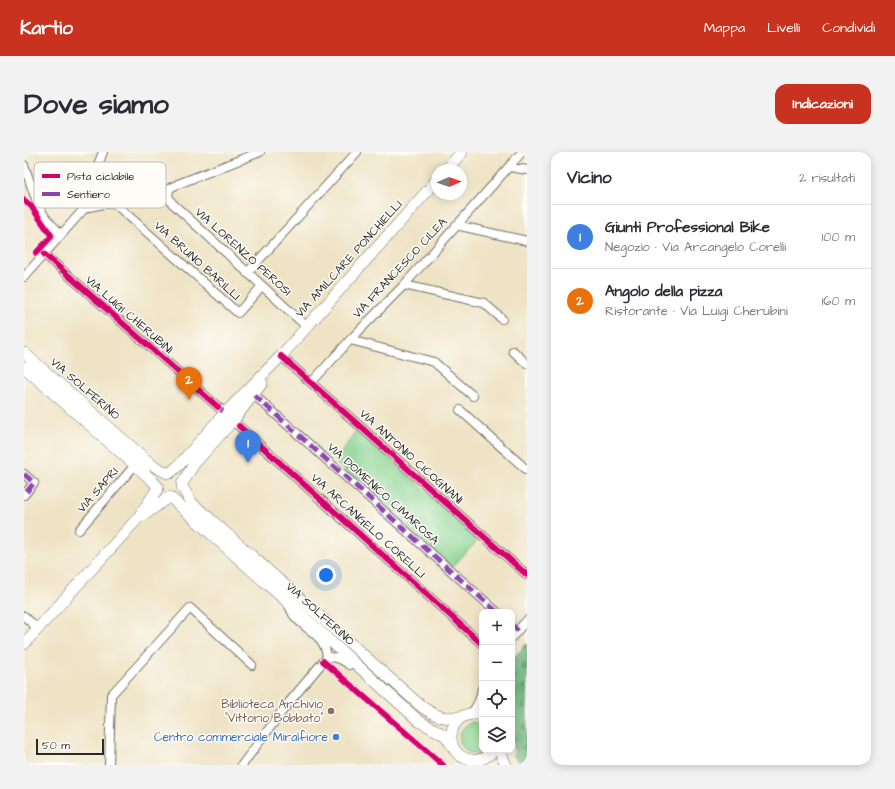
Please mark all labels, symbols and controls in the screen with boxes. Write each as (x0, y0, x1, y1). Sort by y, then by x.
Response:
text: Kartio (20, 15, 73, 42)
text: Mappa (704, 18, 745, 38)
text: Livelli (767, 18, 800, 38)
text: Condividi (822, 18, 875, 38)
button: Indicazioni (775, 84, 871, 124)
text: Dove siamo (24, 85, 169, 124)
legend (34, 162, 166, 208)
north arrow (431, 164, 467, 200)
text: Vicino (567, 166, 612, 190)
text: Pista ciclabile (67, 169, 134, 184)
text: 2 risultati (799, 169, 855, 187)
text: Sentiero (67, 187, 111, 202)
street label: VIA AMILCARE PONCHIELLI (292, 196, 406, 321)
street label: VIA LORENZO PEROSI (191, 204, 295, 300)
street label: VIA FRANCESCO CILEA (349, 214, 451, 322)
text: Giunti Professional Bike (605, 217, 770, 238)
street label: VIA BRUNO BARILLI (150, 218, 244, 305)
text: 1 (579, 228, 581, 246)
text: 100 m (822, 228, 855, 246)
text: Negozio · Via Arcangelo Corelli (605, 238, 786, 256)
street label: VIA LUIGI CHERUBINI (81, 272, 177, 358)
text: Angolo della pizza (605, 281, 722, 302)
text: 2 (576, 292, 584, 310)
text: 160 m (822, 292, 855, 310)
text: Ristorante · Via Luigi Cherubini (605, 302, 788, 320)
street label: VIA SOLFERINO (47, 354, 123, 424)
pin: 2 (176, 367, 202, 400)
street label: VIA ANTONIO CICOGNANI (355, 406, 467, 508)
pin: 1 (235, 430, 261, 463)
street label: VIA DOMENICO CIMAROSA (323, 439, 443, 549)
street label: VIA SAPRI (73, 463, 123, 516)
street label: VIA ARCANGELO CORELLI (307, 470, 429, 582)
your location (316, 565, 336, 585)
street label: VIA SOLFERINO (282, 578, 358, 650)
map controls (479, 609, 515, 753)
button: + (479, 609, 515, 645)
button: − (479, 645, 515, 681)
button: locate (479, 681, 515, 717)
place label: Biblioteca Archivio "Vittorio Bobbato" (221, 696, 323, 727)
marker: Biblioteca Archivio "Vittorio Bobbato" (326, 706, 336, 716)
button: layers (479, 717, 515, 753)
place label: Centro commerciale Miralfiore (154, 729, 329, 746)
marker: Centro commerciale Miralfiore (331, 732, 341, 742)
scale bar (36, 737, 104, 756)
text: 50 m (42, 738, 70, 753)

